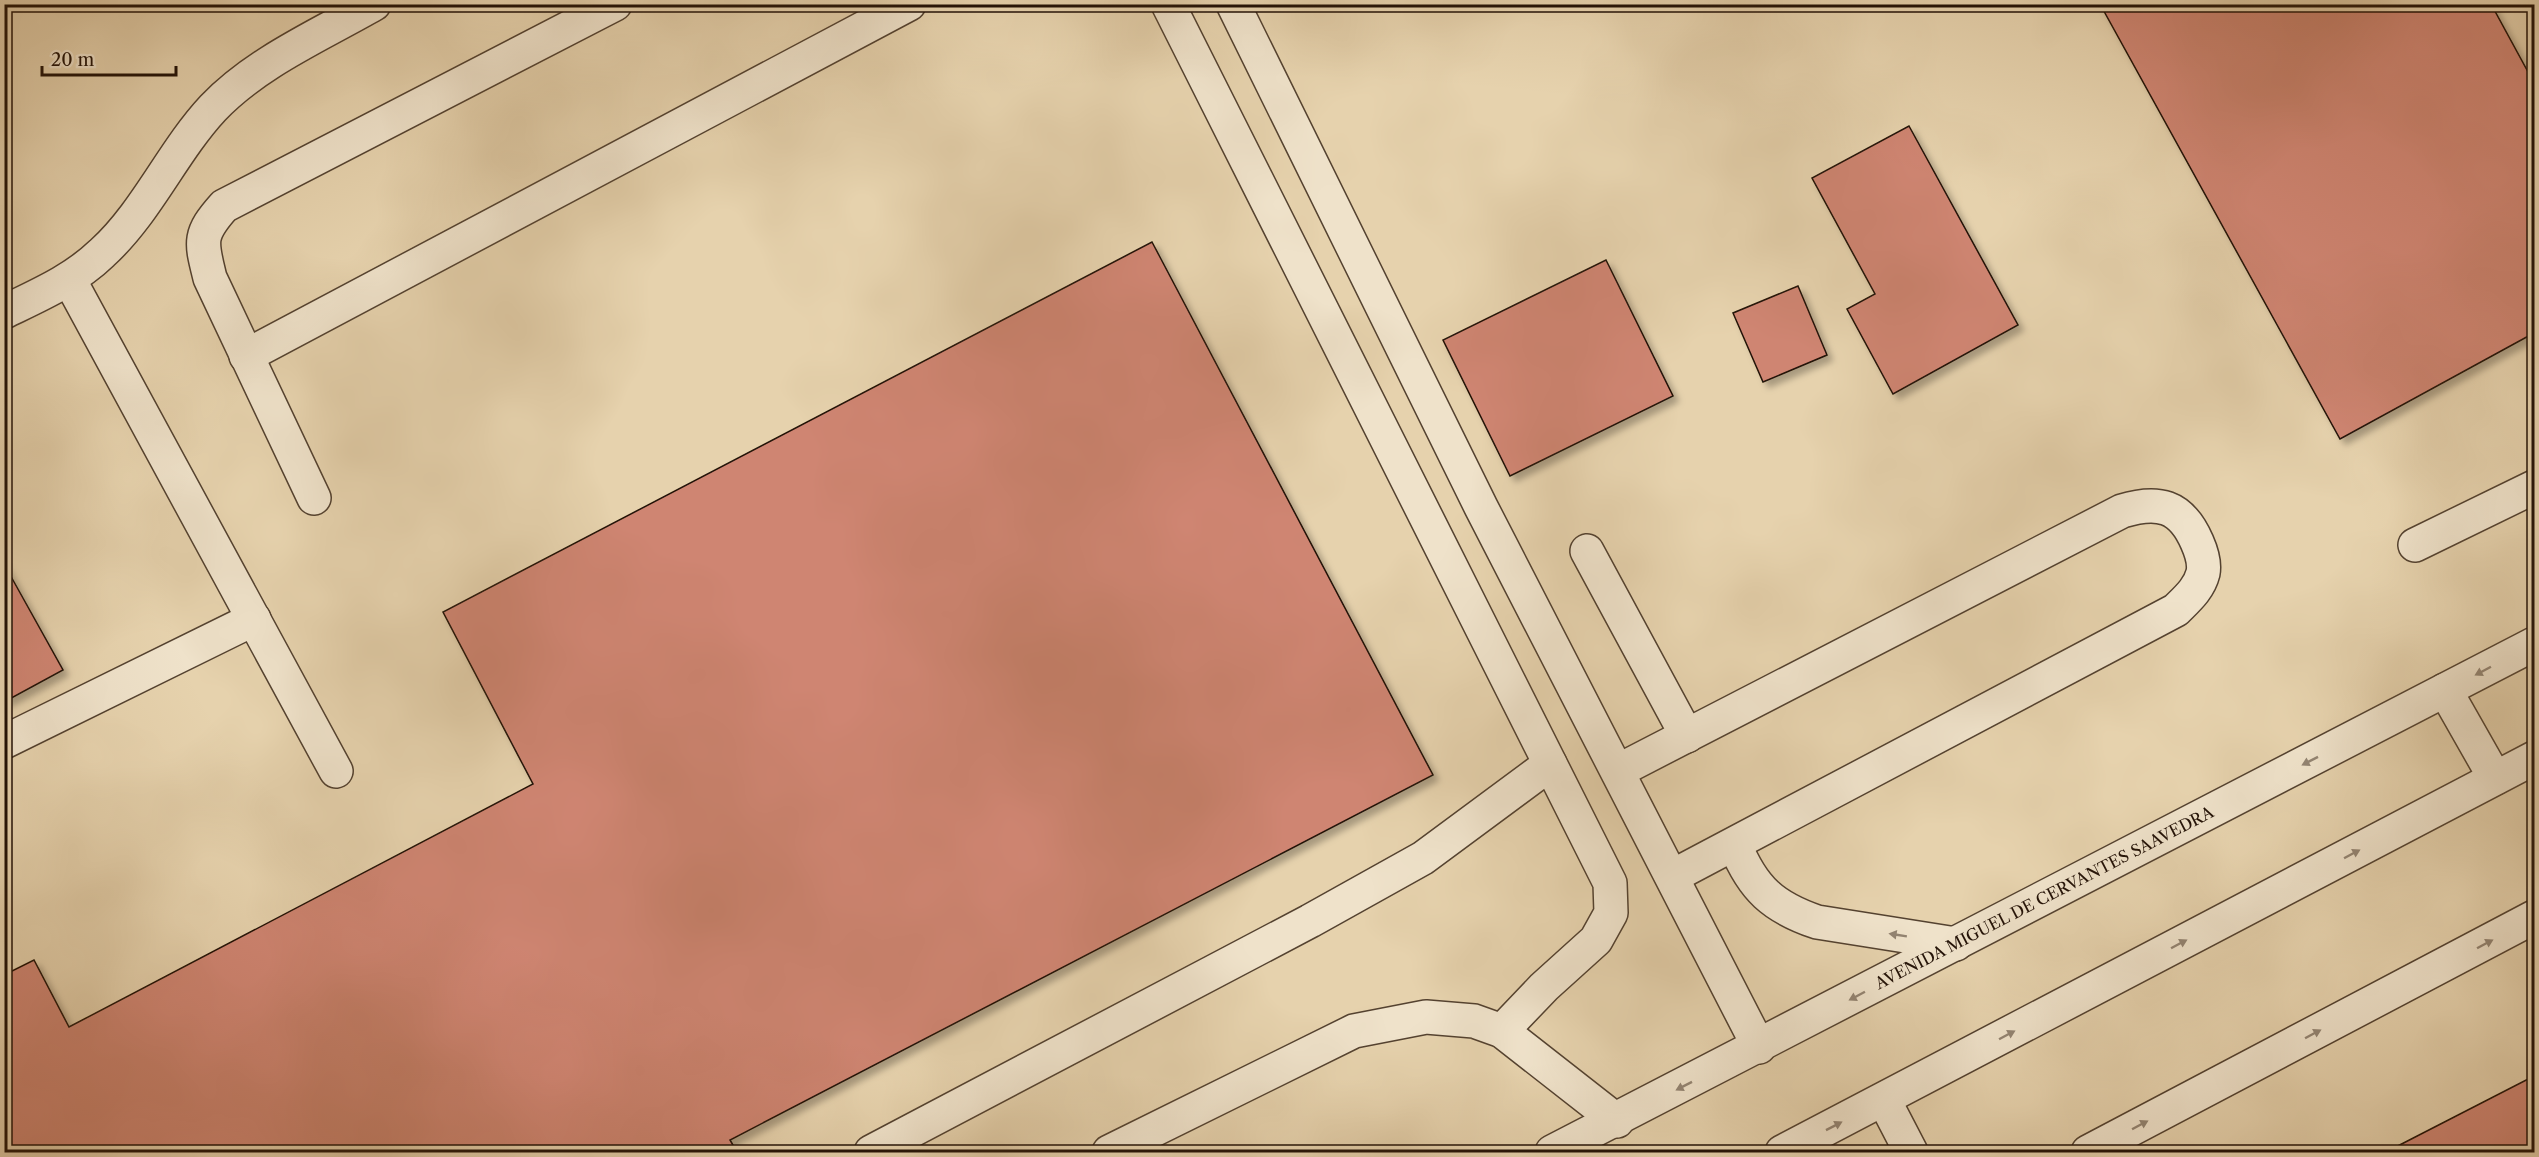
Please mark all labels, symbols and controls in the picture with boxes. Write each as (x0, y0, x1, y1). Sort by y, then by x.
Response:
scale bar (42, 39, 176, 77)
text: 20 m (51, 49, 95, 71)
one-way arrow (2474, 666, 2491, 676)
one-way arrow (2301, 756, 2318, 766)
street label: AVENIDA MIGUEL DE CERVANTES SAAVEDRA (1870, 801, 2218, 994)
one-way arrow (2343, 849, 2361, 859)
one-way arrow (1889, 931, 1908, 940)
one-way arrow (2171, 939, 2188, 949)
one-way arrow (2477, 939, 2494, 949)
one-way arrow (1848, 991, 1865, 1001)
one-way arrow (1998, 1030, 2015, 1040)
one-way arrow (2304, 1030, 2321, 1039)
one-way arrow (1675, 1081, 1692, 1091)
one-way arrow (2132, 1120, 2149, 1130)
one-way arrow (1825, 1121, 1843, 1131)

